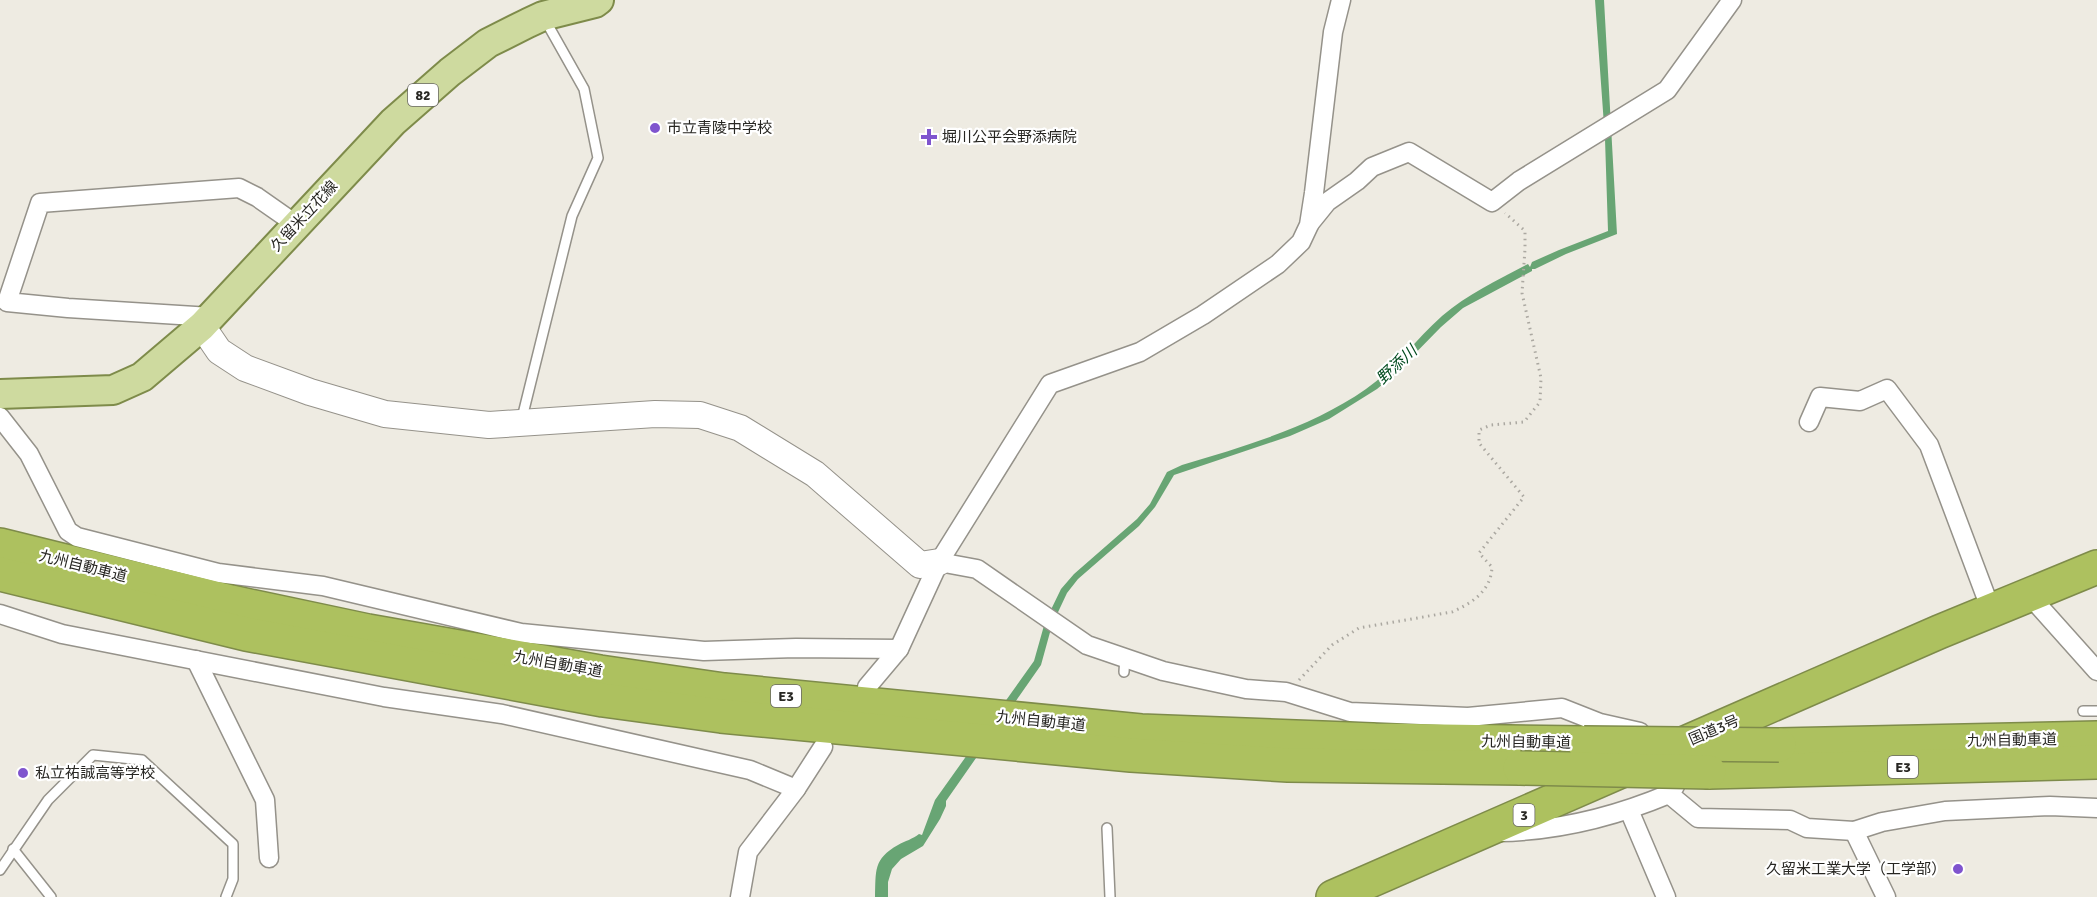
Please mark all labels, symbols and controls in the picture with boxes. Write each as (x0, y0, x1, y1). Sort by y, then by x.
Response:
road number: 82 (408, 84, 438, 106)
place label: 市立青陵中学校 (667, 119, 772, 137)
marker: 市立青陵中学校 (648, 121, 662, 135)
marker: 堀川公平会野添病院 (920, 128, 938, 146)
place label: 堀川公平会野添病院 (942, 128, 1077, 146)
street label: 久留米立花線 (267, 177, 341, 255)
water label: 野添川 (1373, 340, 1423, 389)
street label: 九州自動車道 (37, 546, 129, 586)
street label: 九州自動車道 (512, 647, 604, 681)
road number: E3 (771, 685, 801, 707)
street label: 九州自動車道 (995, 707, 1087, 735)
street label: 国道3号 (1686, 711, 1742, 749)
street label: 九州自動車道 (1967, 730, 2057, 750)
street label: 九州自動車道 (1481, 732, 1571, 752)
road number: E3 (1888, 756, 1918, 778)
place label: 私立祐誠高等学校 (35, 764, 155, 782)
marker: 私立祐誠高等学校 (16, 766, 30, 780)
road number: 3 (1514, 804, 1534, 826)
place label: 久留米工業大学（工学部） (1766, 860, 1946, 878)
marker: 久留米工業大学（工学部） (1951, 862, 1965, 876)

